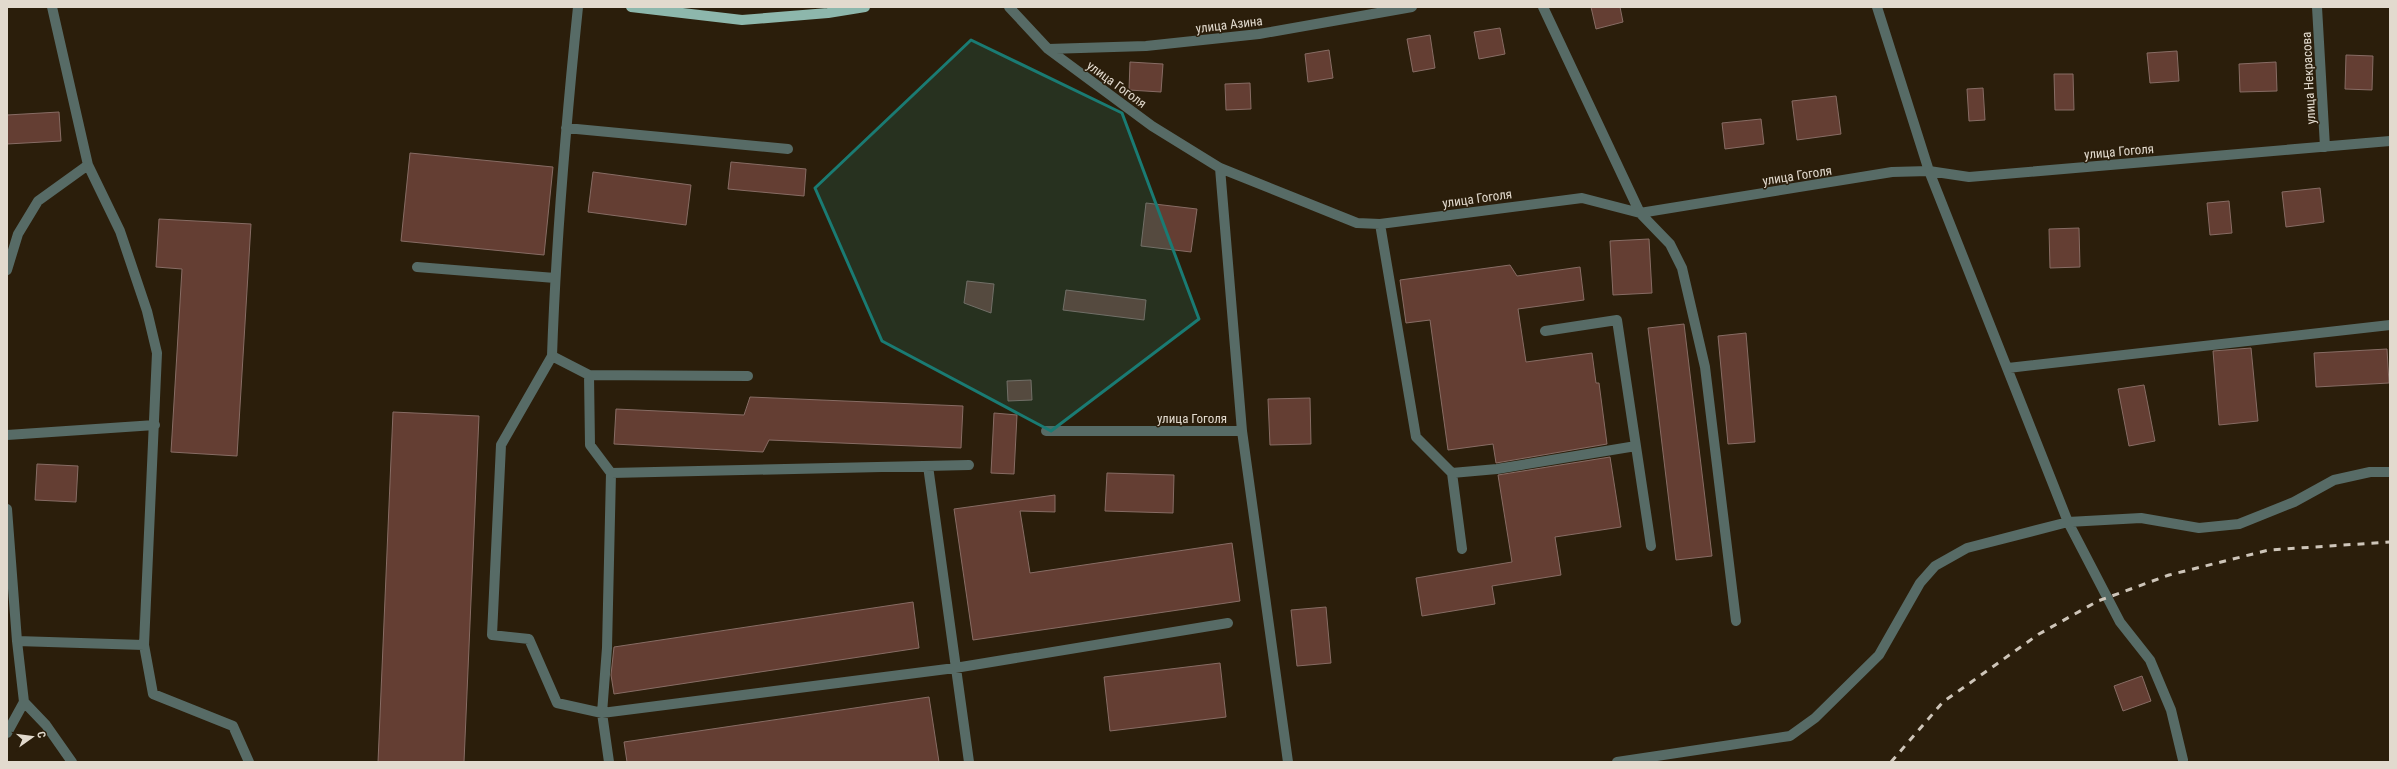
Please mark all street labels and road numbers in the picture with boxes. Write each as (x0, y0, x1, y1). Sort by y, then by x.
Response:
street label: улица Азина (1195, 13, 1263, 36)
street label: улица Некрасова (2299, 31, 2318, 125)
street label: улица Гоголя (1084, 58, 1149, 111)
street label: улица Гоголя (2083, 141, 2155, 162)
street label: улица Гоголя (1761, 163, 1833, 188)
street label: улица Гоголя (1441, 186, 1513, 211)
street label: улица Гоголя (1157, 411, 1227, 426)

